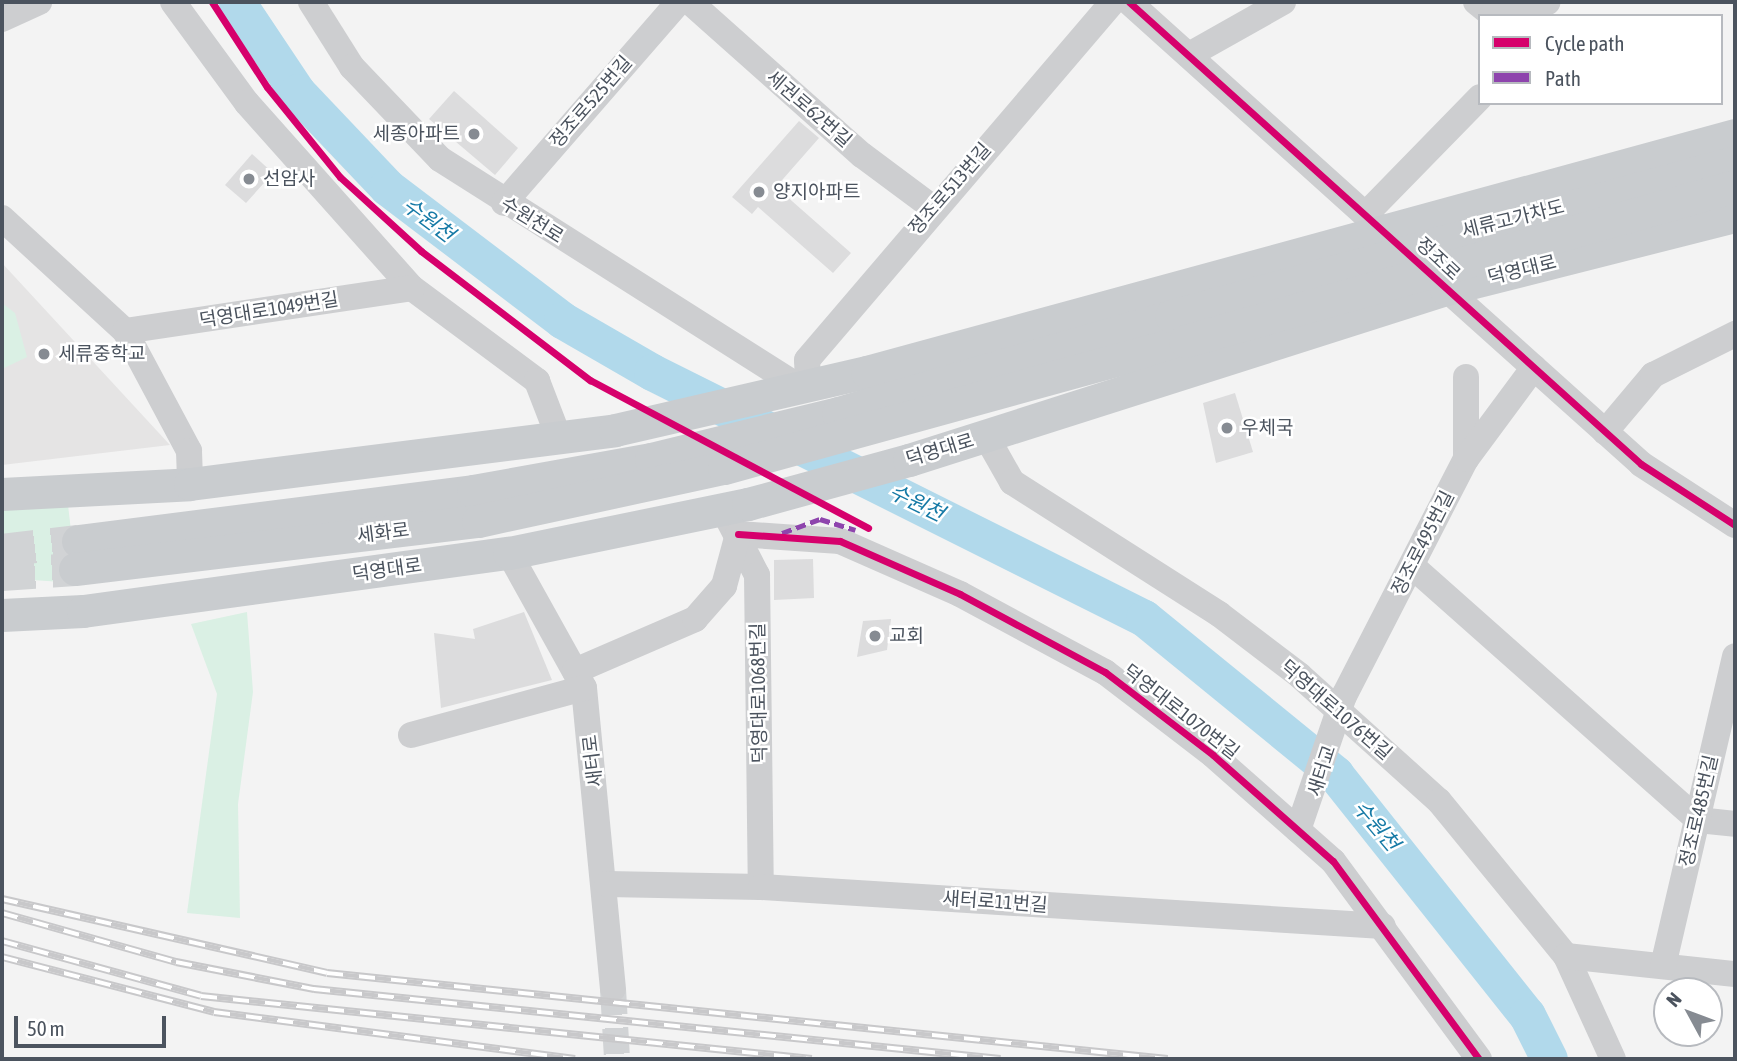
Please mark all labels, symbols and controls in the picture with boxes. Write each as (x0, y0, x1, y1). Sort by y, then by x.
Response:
legend (1478, 14, 1723, 105)
text: Cycle path (1545, 31, 1624, 55)
street label: 정조로525번길 (545, 51, 637, 153)
street label: 세권로62번길 (762, 66, 856, 152)
text: Path (1545, 66, 1581, 90)
place label: 세종아파트 (373, 123, 460, 145)
marker: 세종아파트 (466, 126, 482, 142)
street label: 정조로513번길 (904, 138, 996, 240)
place label: 선암사 (263, 168, 315, 190)
marker: 선암사 (241, 171, 257, 187)
place label: 양지아파트 (773, 181, 860, 203)
marker: 양지아파트 (751, 184, 767, 200)
water label: 수원천 (398, 191, 460, 247)
street label: 수원천로 (496, 192, 568, 248)
street label: 세류고가차도 (1459, 195, 1567, 243)
street label: 정조로 (1411, 233, 1465, 285)
street label: 덕영대로 (1485, 250, 1559, 290)
street label: 덕영대로1049번길 (198, 288, 340, 332)
place label: 세류중학교 (58, 343, 145, 365)
marker: 세류중학교 (36, 346, 52, 362)
place label: 우체국 (1241, 417, 1293, 439)
marker: 우체국 (1219, 420, 1235, 436)
street label: 덕영대로 (903, 429, 977, 471)
water label: 수원천 (885, 478, 949, 526)
street label: 정조로495번길 (1387, 487, 1459, 599)
street label: 세화로 (356, 518, 410, 548)
street label: 덕영대로 (351, 554, 423, 586)
street label: 덕영대로1068번길 (746, 623, 772, 763)
place label: 교회 (889, 625, 924, 647)
marker: 교회 (867, 628, 883, 644)
street label: 덕영대로1076번길 (1275, 655, 1397, 765)
street label: 덕영대로1070번길 (1119, 660, 1243, 764)
street label: 새터로 (578, 734, 608, 788)
street label: 새터교 (1303, 743, 1341, 799)
street label: 정조로485번길 (1675, 753, 1723, 869)
water label: 수원천 (1349, 795, 1405, 855)
street label: 새터로11번길 (942, 887, 1048, 917)
north arrow (1653, 977, 1723, 1047)
text: N (1662, 988, 1686, 1011)
scale bar (18, 1002, 170, 1046)
text: 50 m (27, 1016, 65, 1040)

